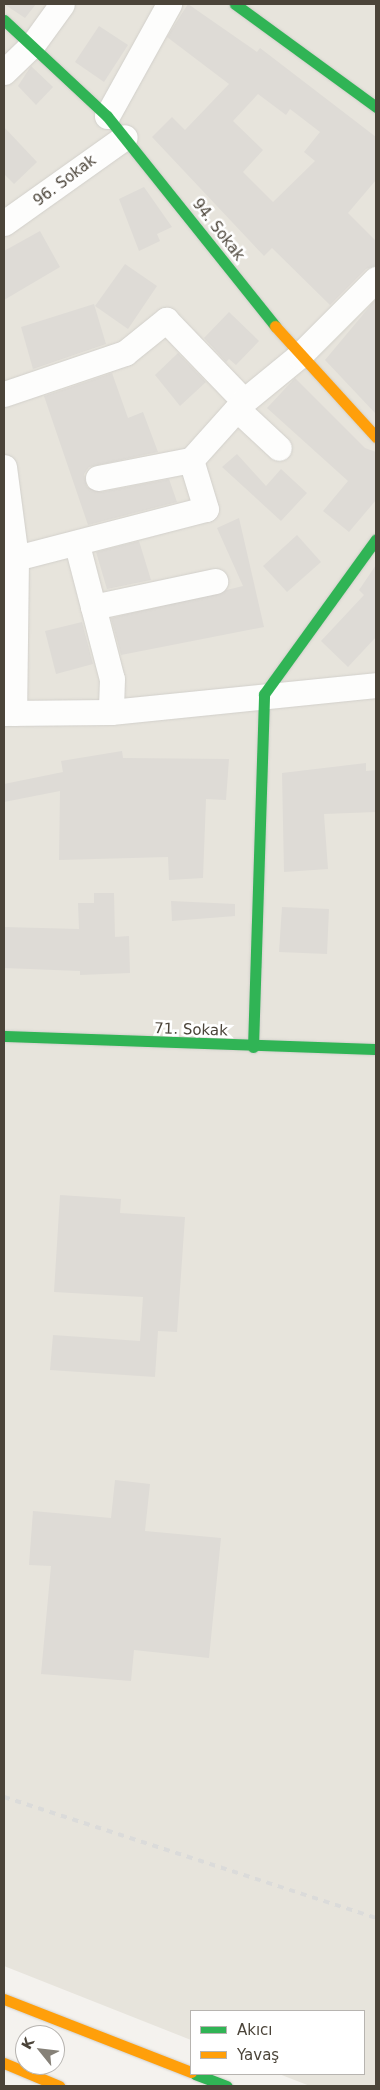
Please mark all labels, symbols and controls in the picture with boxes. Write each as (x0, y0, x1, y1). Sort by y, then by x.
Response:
street label: 96. Sokak (30, 152, 100, 210)
street label: 94. Sokak (188, 195, 248, 265)
street label: 71. Sokak (154, 1020, 228, 1040)
legend (190, 2010, 365, 2075)
text: Akıcı (237, 2021, 273, 2039)
north arrow (15, 2025, 65, 2075)
text: K (18, 2035, 37, 2052)
text: Yavaş (237, 2046, 279, 2064)

